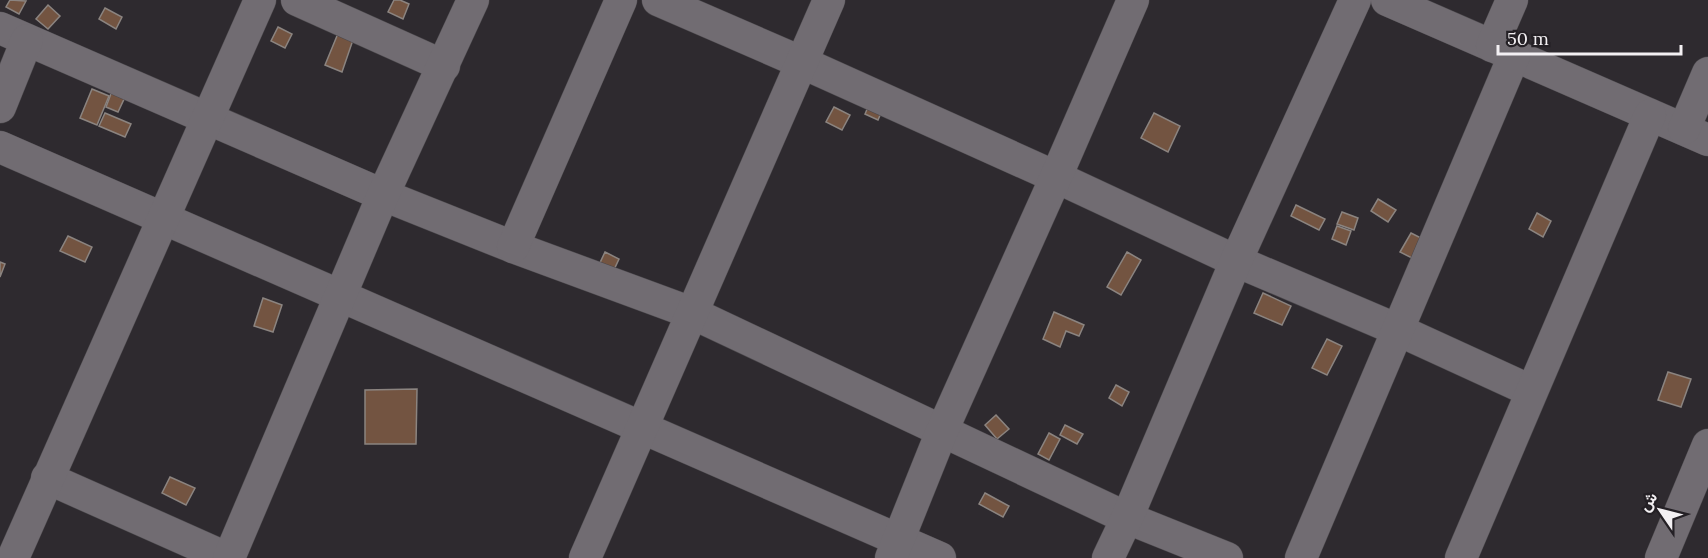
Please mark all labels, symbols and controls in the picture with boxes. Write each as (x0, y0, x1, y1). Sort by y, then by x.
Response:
scale bar (1498, 18, 1681, 56)
text: 50 m (1507, 27, 1549, 50)
north arrow (1630, 480, 1690, 540)
text: ش (1634, 488, 1661, 515)

